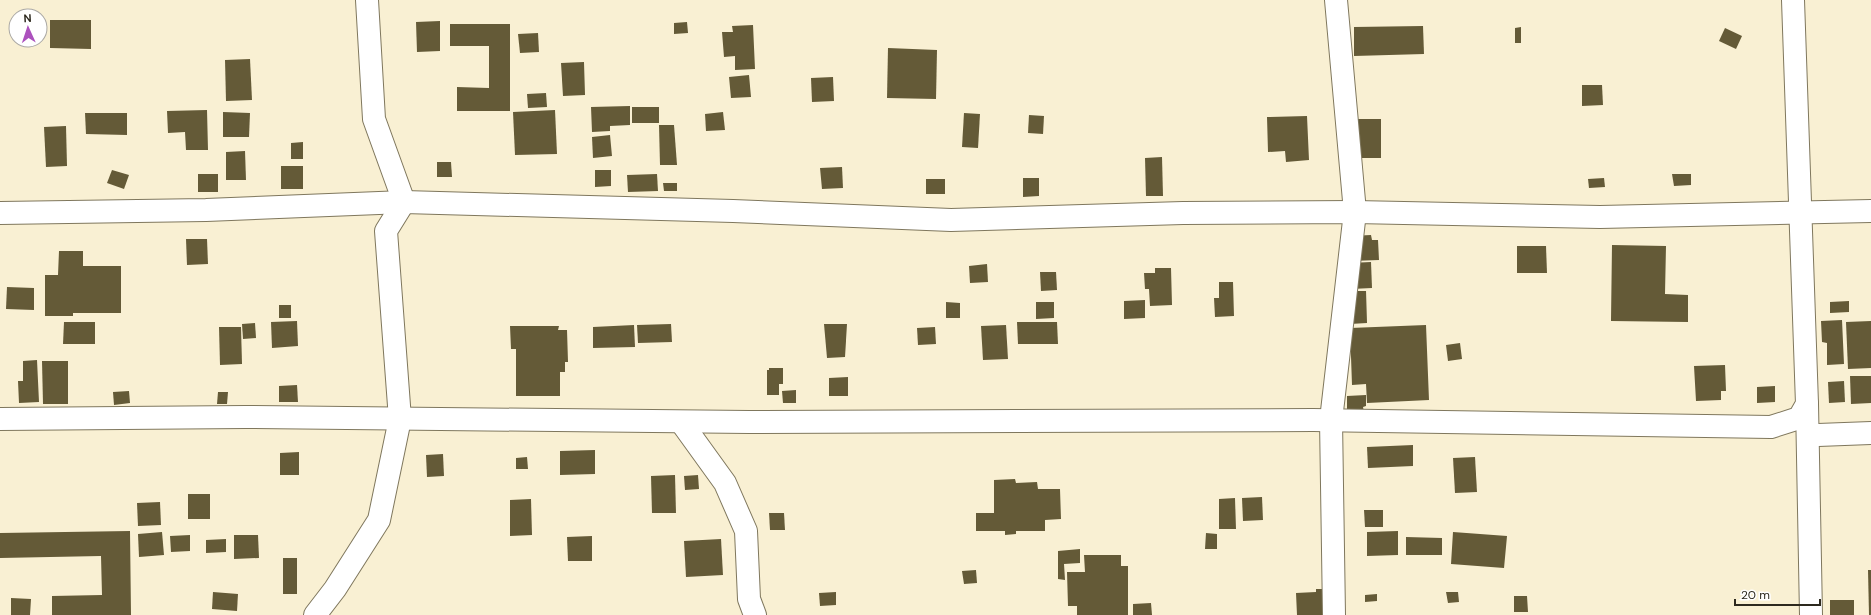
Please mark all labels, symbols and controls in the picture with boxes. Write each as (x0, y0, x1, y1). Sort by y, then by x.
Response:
north arrow (8, 8, 48, 48)
text: N (23, 11, 32, 25)
scale bar (1735, 581, 1820, 607)
text: 20 m (1741, 587, 1770, 603)

